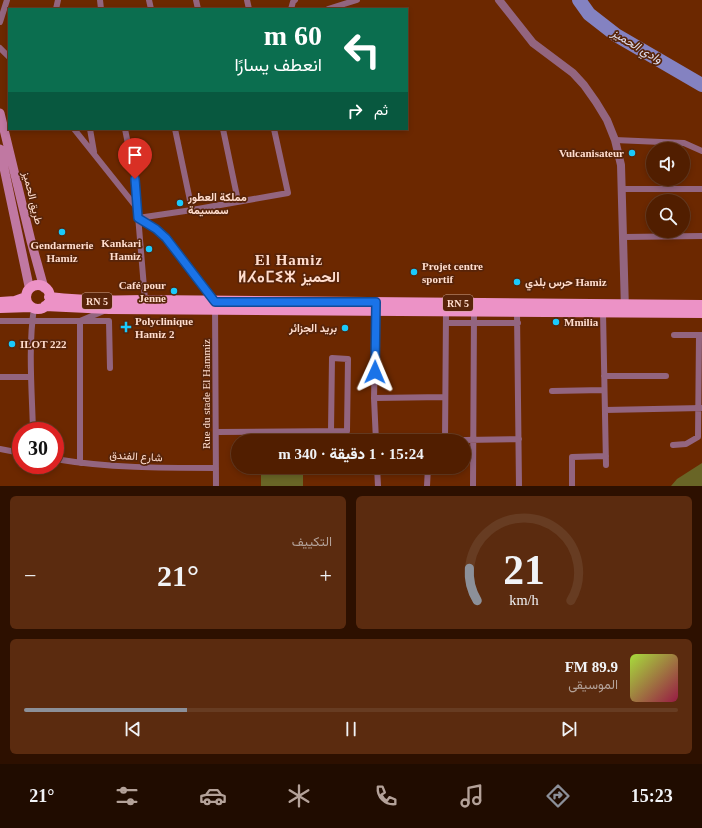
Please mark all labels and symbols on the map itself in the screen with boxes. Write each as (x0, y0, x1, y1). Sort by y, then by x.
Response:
water label: وادي الحميز (607, 25, 665, 69)
pin (118, 138, 152, 179)
place label: Vulcanisateur (559, 147, 624, 159)
marker: Vulcanisateur (627, 148, 637, 158)
street label: طريق الحميز (19, 169, 45, 226)
place label: مملكة العطور سمسيمة (187, 191, 247, 217)
marker: مملكة العطور سمسيمة (175, 198, 185, 208)
marker: Gendarmerie Hamiz (57, 227, 67, 237)
place label: Kankari Hamiz (101, 237, 141, 262)
place label: Gendarmerie Hamiz (31, 239, 94, 264)
marker: Kankari Hamiz (144, 244, 154, 254)
district label: El Hamiz ⵍⵃⴰⵎⵉⵣ الحميز (238, 252, 340, 286)
place label: Projet centre sportif (422, 260, 483, 285)
marker: Projet centre sportif (409, 267, 419, 277)
place label: حرس بلدي Hamiz (525, 276, 607, 291)
marker: حرس بلدي Hamiz (512, 277, 522, 287)
place label: Café pour Jenne (119, 279, 166, 304)
marker: Café pour Jenne (169, 286, 179, 296)
road number: RN 5 (82, 293, 112, 309)
road number: RN 5 (443, 295, 473, 311)
place label: Polyclinique Hamiz 2 (135, 315, 193, 340)
place label: Mmilia (564, 316, 599, 328)
marker: Mmilia (551, 317, 561, 327)
marker: Polyclinique Hamiz 2 (120, 321, 132, 333)
place label: بريد الجزائر (288, 322, 337, 335)
marker: بريد الجزائر (340, 323, 350, 333)
place label: ILOT 222 (20, 338, 67, 350)
marker: ILOT 222 (7, 339, 17, 349)
street label: Rue du stade El Hammiz (200, 339, 212, 449)
position arrow (354, 351, 396, 393)
speed limit sign: 30 (12, 422, 64, 474)
street label: شارع الفندق (109, 449, 163, 465)

